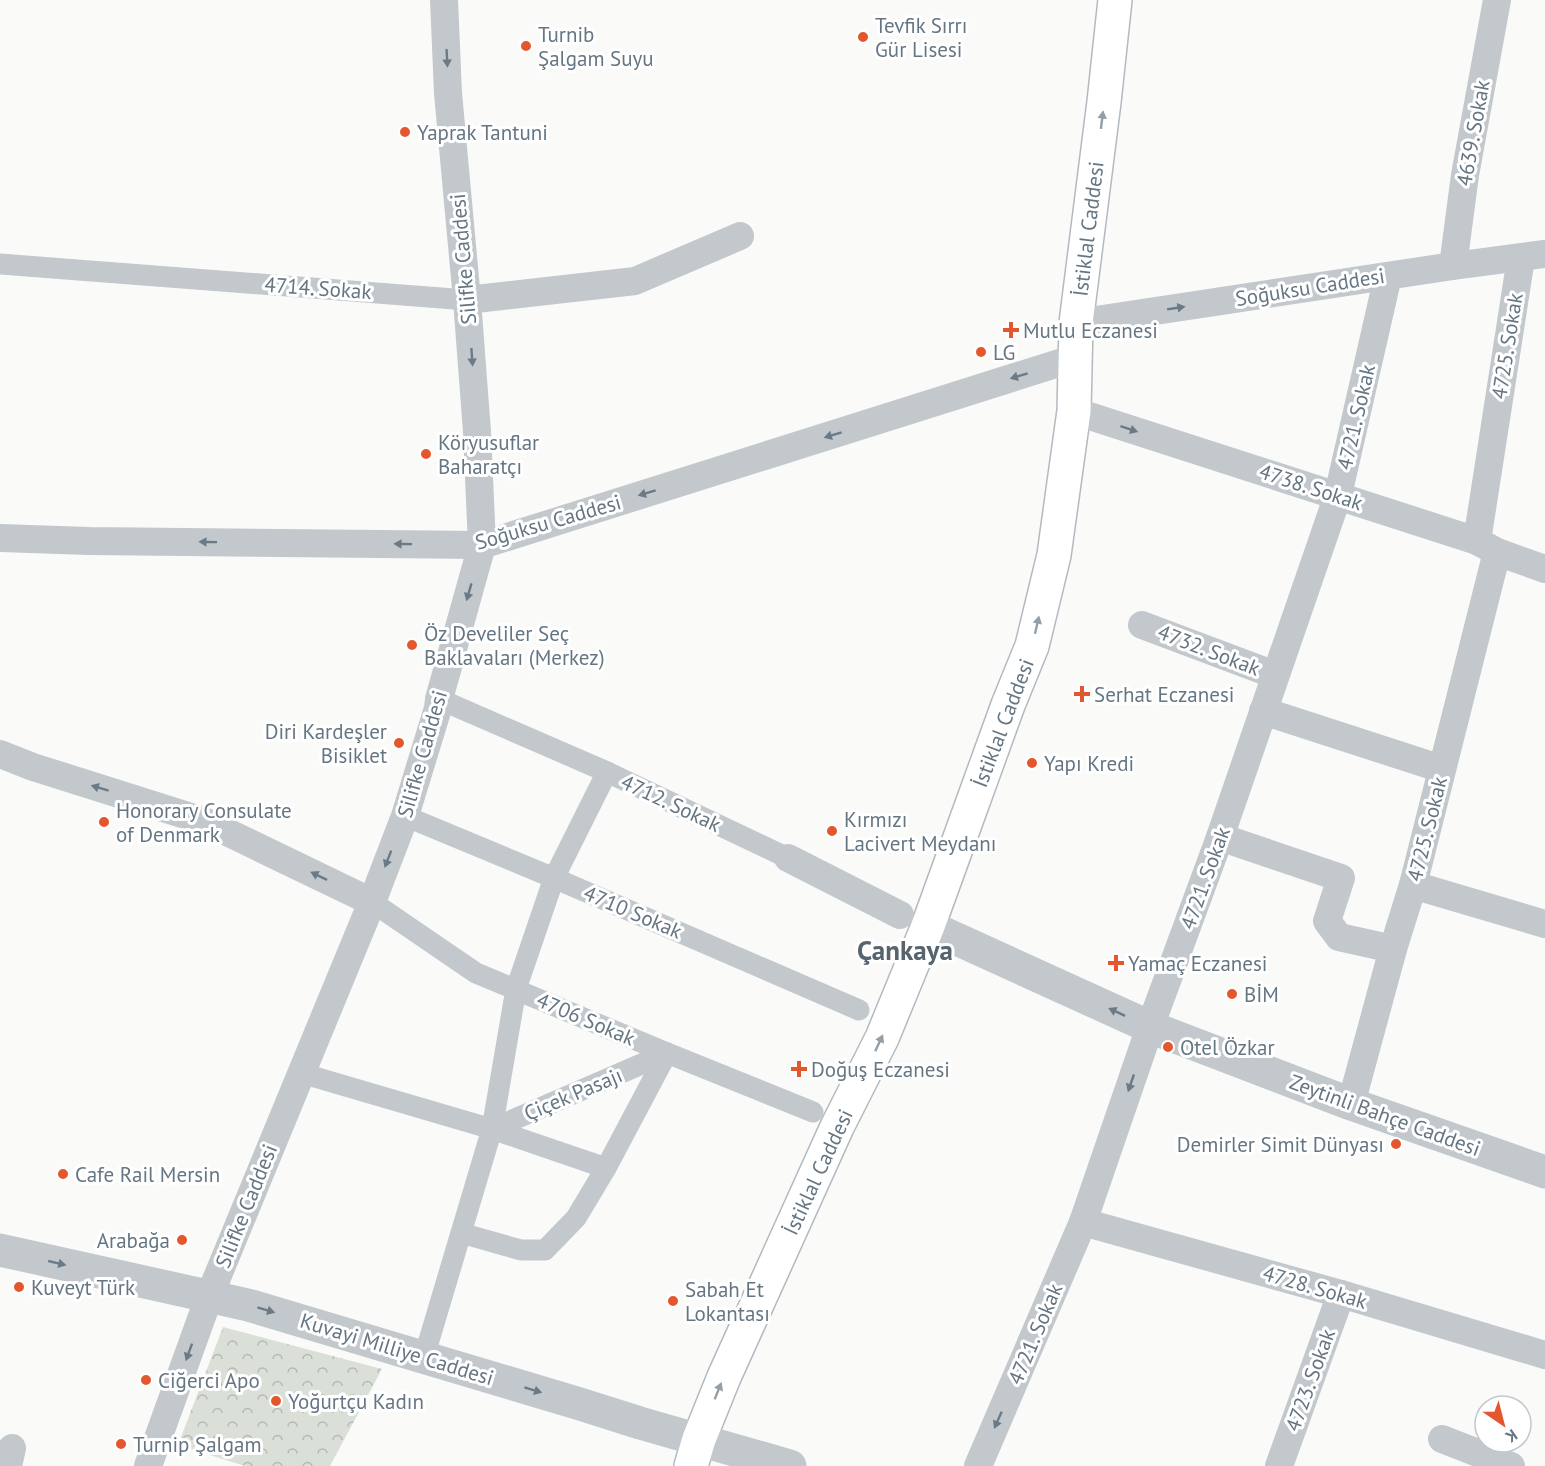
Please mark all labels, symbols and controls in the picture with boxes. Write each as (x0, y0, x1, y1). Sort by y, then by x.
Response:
place label: Tevfik Sırrı Gür Lisesi (875, 12, 967, 63)
place label: Turnib Şalgam Suyu (538, 21, 654, 72)
marker: Tevfik Sırrı Gür Lisesi (856, 30, 870, 44)
marker: Turnib Şalgam Suyu (519, 39, 533, 53)
one-way arrow (442, 49, 451, 68)
street label: 4639. Sokak (1450, 78, 1496, 188)
one-way arrow (1097, 110, 1107, 129)
place label: Yaprak Tantuni (417, 119, 548, 146)
marker: Yaprak Tantuni (398, 125, 412, 139)
street label: İstiklal Caddesi (1066, 160, 1110, 298)
street label: Silifke Caddesi (444, 193, 482, 325)
street label: Soğuksu Caddesi (1234, 262, 1386, 312)
street label: 4714. Sokak (264, 271, 372, 305)
street label: 4725. Sokak (1485, 291, 1529, 401)
one-way arrow (1166, 303, 1185, 312)
place label: Mutlu Eczanesi (1023, 317, 1158, 344)
marker: Mutlu Eczanesi (1004, 323, 1018, 337)
place label: LG (993, 339, 1015, 366)
marker: LG (974, 345, 988, 359)
one-way arrow (467, 348, 477, 367)
street label: 4721. Sokak (1331, 362, 1381, 472)
one-way arrow (1010, 372, 1028, 381)
one-way arrow (1120, 425, 1138, 434)
place label: Köryusuflar Baharatçı (438, 429, 539, 480)
one-way arrow (824, 430, 842, 440)
marker: Köryusuflar Baharatçı (419, 447, 433, 461)
street label: 4738. Sokak (1256, 458, 1366, 516)
street label: Soğuksu Caddesi (472, 488, 624, 556)
one-way arrow (638, 489, 656, 498)
one-way arrow (198, 537, 217, 547)
one-way arrow (393, 539, 412, 549)
one-way arrow (464, 583, 473, 601)
one-way arrow (1033, 616, 1043, 634)
street label: 4732. Sokak (1154, 618, 1264, 682)
place label: Öz Develiler Seç Baklavaları (Merkez) (424, 620, 605, 671)
marker: Öz Develiler Seç Baklavaları (Merkez) (405, 638, 419, 652)
street label: İstiklal Caddesi (966, 655, 1040, 791)
place label: Serhat Eczanesi (1094, 681, 1234, 708)
street label: Silifke Caddesi (391, 687, 453, 821)
marker: Serhat Eczanesi (1075, 687, 1089, 701)
place label: Diri Kardeşler Bisiklet (265, 718, 387, 769)
marker: Diri Kardeşler Bisiklet (392, 736, 406, 750)
place label: Yapı Kredi (1044, 750, 1134, 777)
marker: Yapı Kredi (1025, 756, 1039, 770)
street label: 4712. Sokak (617, 768, 725, 838)
street label: 4725. Sokak (1401, 774, 1453, 884)
one-way arrow (91, 783, 109, 792)
place label: Honorary Consulate of Denmark (116, 797, 292, 848)
place label: Kırmızı Lacivert Meydanı (844, 806, 996, 857)
marker: Honorary Consulate of Denmark (97, 815, 111, 829)
street label: 4721. Sokak (1174, 823, 1236, 933)
marker: Kırmızı Lacivert Meydanı (825, 824, 839, 838)
one-way arrow (383, 850, 393, 868)
one-way arrow (311, 872, 328, 881)
street label: 4710 Sokak (580, 879, 686, 945)
district label: Çankaya (857, 933, 953, 967)
place label: Yamaç Eczanesi (1128, 950, 1267, 977)
marker: Yamaç Eczanesi (1109, 956, 1123, 970)
place label: BİM (1244, 981, 1279, 1008)
street label: 4706 Sokak (533, 986, 639, 1052)
marker: BİM (1225, 987, 1239, 1001)
one-way arrow (1108, 1008, 1125, 1017)
one-way arrow (874, 1034, 883, 1051)
place label: Otel Özkar (1180, 1034, 1275, 1061)
marker: Otel Özkar (1161, 1040, 1175, 1054)
place label: Doğuş Eczanesi (811, 1056, 950, 1083)
street label: Çiçek Pasajı (520, 1061, 626, 1127)
marker: Doğuş Eczanesi (792, 1062, 806, 1076)
street label: Zeytinli Bahçe Caddesi (1286, 1068, 1484, 1162)
one-way arrow (1125, 1074, 1135, 1092)
street label: İstiklal Caddesi (777, 1105, 859, 1239)
place label: Demirler Simit Dünyası (1177, 1131, 1384, 1158)
marker: Demirler Simit Dünyası (1389, 1137, 1403, 1151)
street label: Silifke Caddesi (209, 1140, 283, 1272)
place label: Cafe Rail Mersin (75, 1161, 220, 1188)
marker: Cafe Rail Mersin (56, 1167, 70, 1181)
place label: Arabağa (97, 1227, 170, 1254)
marker: Arabağa (175, 1233, 189, 1247)
one-way arrow (48, 1259, 67, 1268)
street label: 4728. Sokak (1260, 1259, 1370, 1315)
place label: Kuveyt Türk (31, 1274, 135, 1301)
place label: Sabah Et Lokantası (685, 1276, 770, 1327)
street label: 4721. Sokak (1002, 1279, 1068, 1389)
marker: Kuveyt Türk (12, 1280, 26, 1294)
marker: Sabah Et Lokantası (666, 1294, 680, 1308)
one-way arrow (257, 1306, 275, 1315)
street label: Kuvayi Milliye Caddesi (297, 1307, 497, 1391)
street label: 4723. Sokak (1279, 1325, 1341, 1435)
one-way arrow (184, 1343, 193, 1361)
place label: Ciğerci Apo (158, 1367, 260, 1394)
marker: Ciğerci Apo (139, 1373, 153, 1387)
one-way arrow (713, 1382, 723, 1400)
one-way arrow (524, 1386, 542, 1395)
place label: Yoğurtçu Kadın (288, 1388, 424, 1415)
marker: Yoğurtçu Kadın (269, 1394, 283, 1408)
north arrow (1473, 1394, 1533, 1454)
one-way arrow (993, 1412, 1003, 1430)
text: K (1502, 1425, 1521, 1447)
place label: Turnip Şalgam (133, 1431, 261, 1458)
marker: Turnip Şalgam (114, 1437, 128, 1451)

